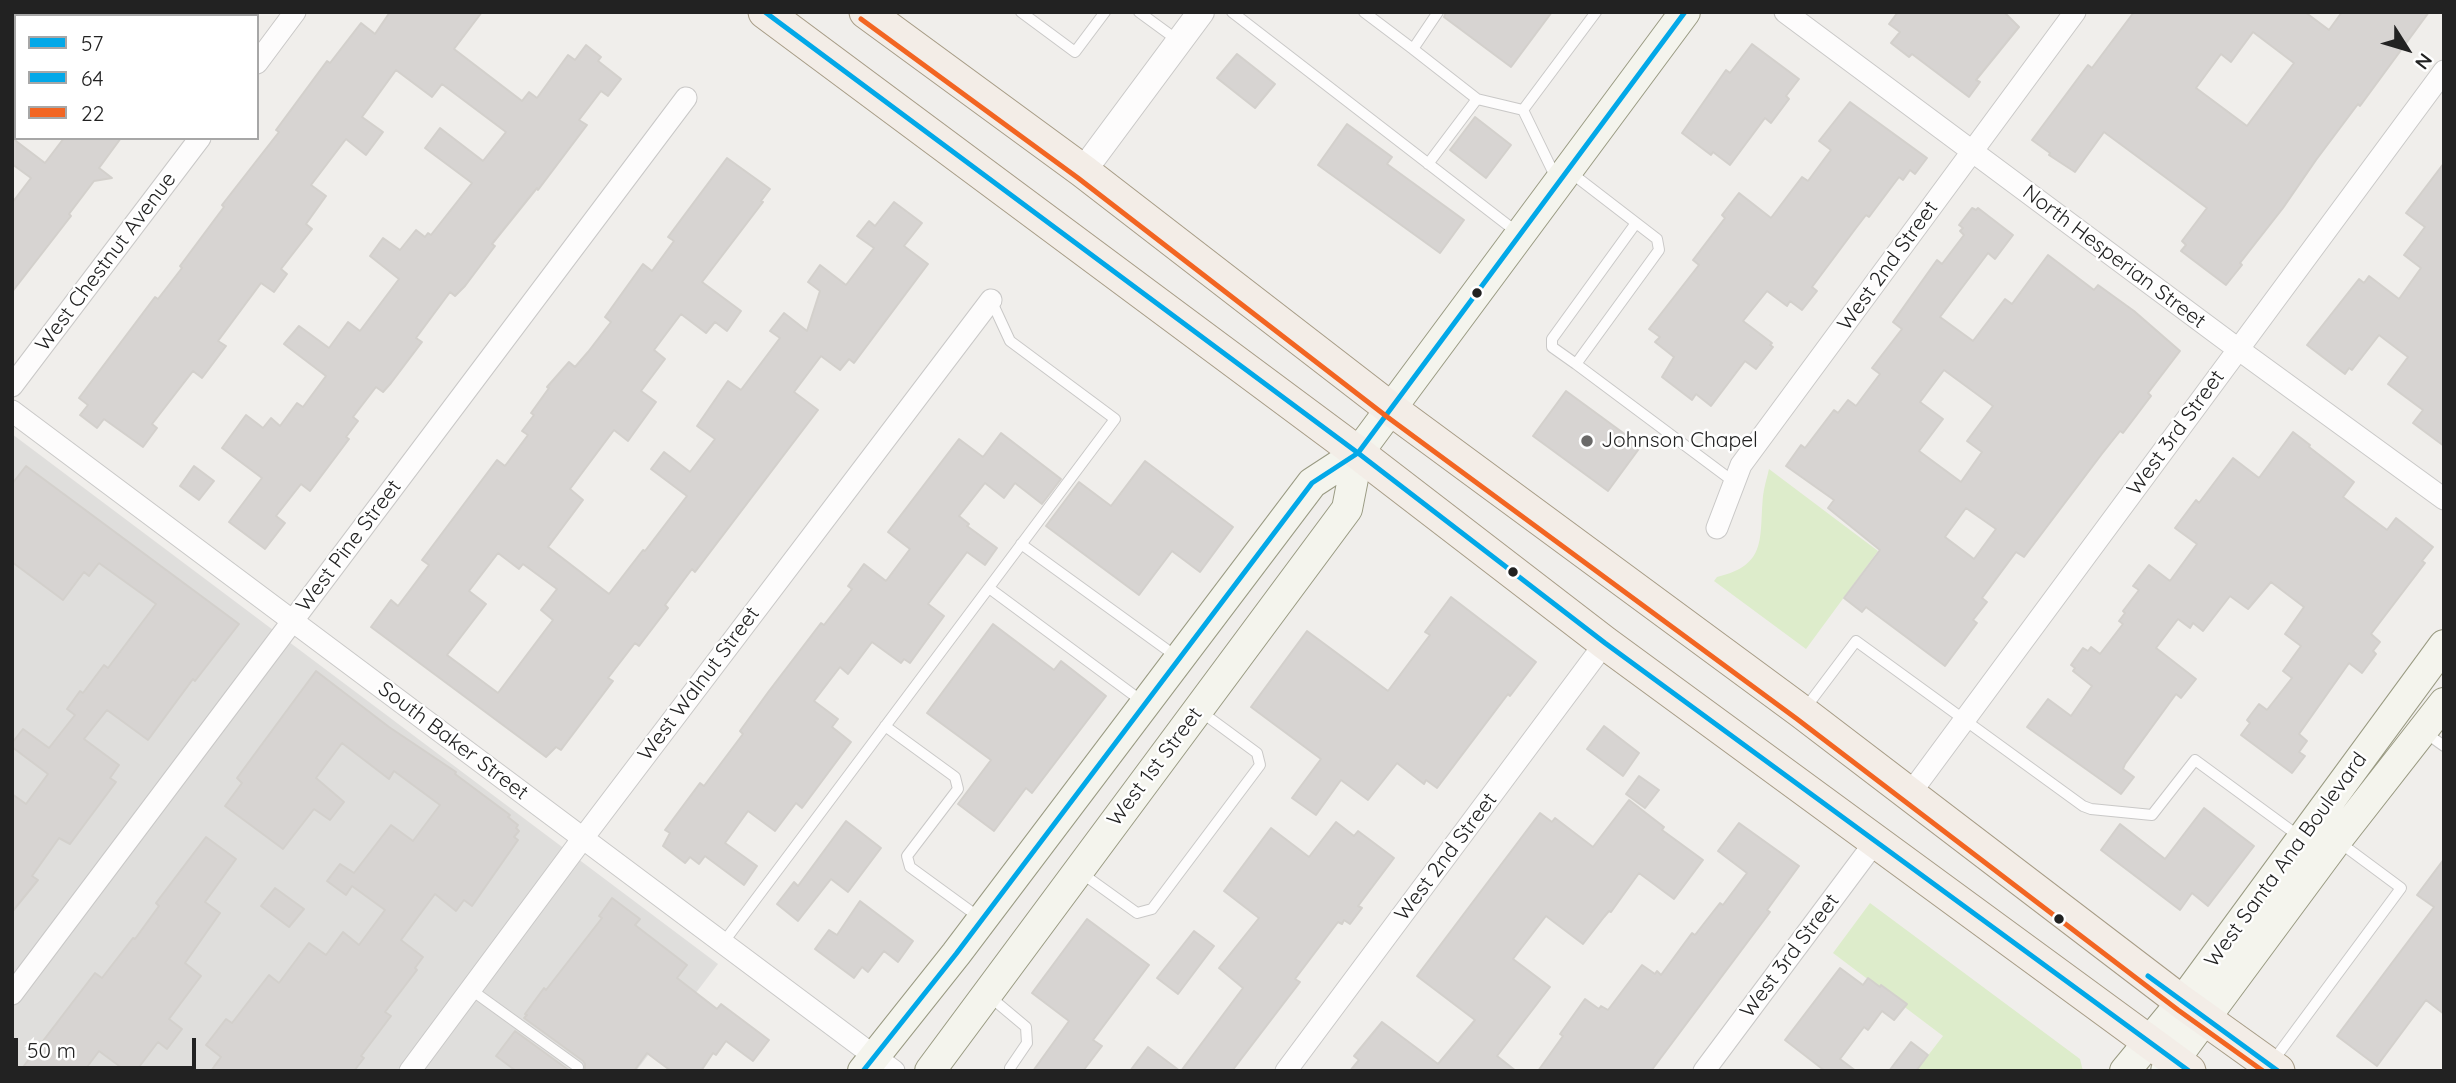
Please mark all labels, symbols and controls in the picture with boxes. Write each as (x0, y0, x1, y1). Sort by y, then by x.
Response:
legend (14, 14, 259, 140)
north arrow (2372, 14, 2442, 84)
text: 57 (81, 30, 103, 56)
text: N (2410, 49, 2438, 74)
text: 64 (81, 65, 104, 91)
text: 22 (81, 100, 104, 126)
street label: West Chestnut Avenue (30, 167, 182, 357)
street label: North Hesperian Street (2017, 180, 2211, 334)
street label: West 2nd Street (1832, 196, 1944, 336)
unlabelled marker (1470, 286, 1484, 300)
street label: West 3rd Street (2122, 365, 2230, 501)
place label: Johnson Chapel (1601, 428, 1758, 454)
marker: Johnson Chapel (1579, 433, 1595, 449)
street label: West Pine Street (291, 475, 407, 617)
unlabelled marker (1506, 565, 1520, 579)
street label: West Walnut Street (633, 602, 765, 766)
street label: South Baker Street (373, 676, 533, 806)
street label: West 1st Street (1102, 703, 1208, 831)
street label: West Santa Ana Boulevard (2199, 748, 2373, 972)
street label: West 2nd Street (1390, 788, 1502, 926)
street label: West 3rd Street (1735, 889, 1845, 1023)
unlabelled marker (2052, 912, 2066, 926)
scale bar (18, 1024, 200, 1068)
text: 50 m (27, 1037, 76, 1063)

